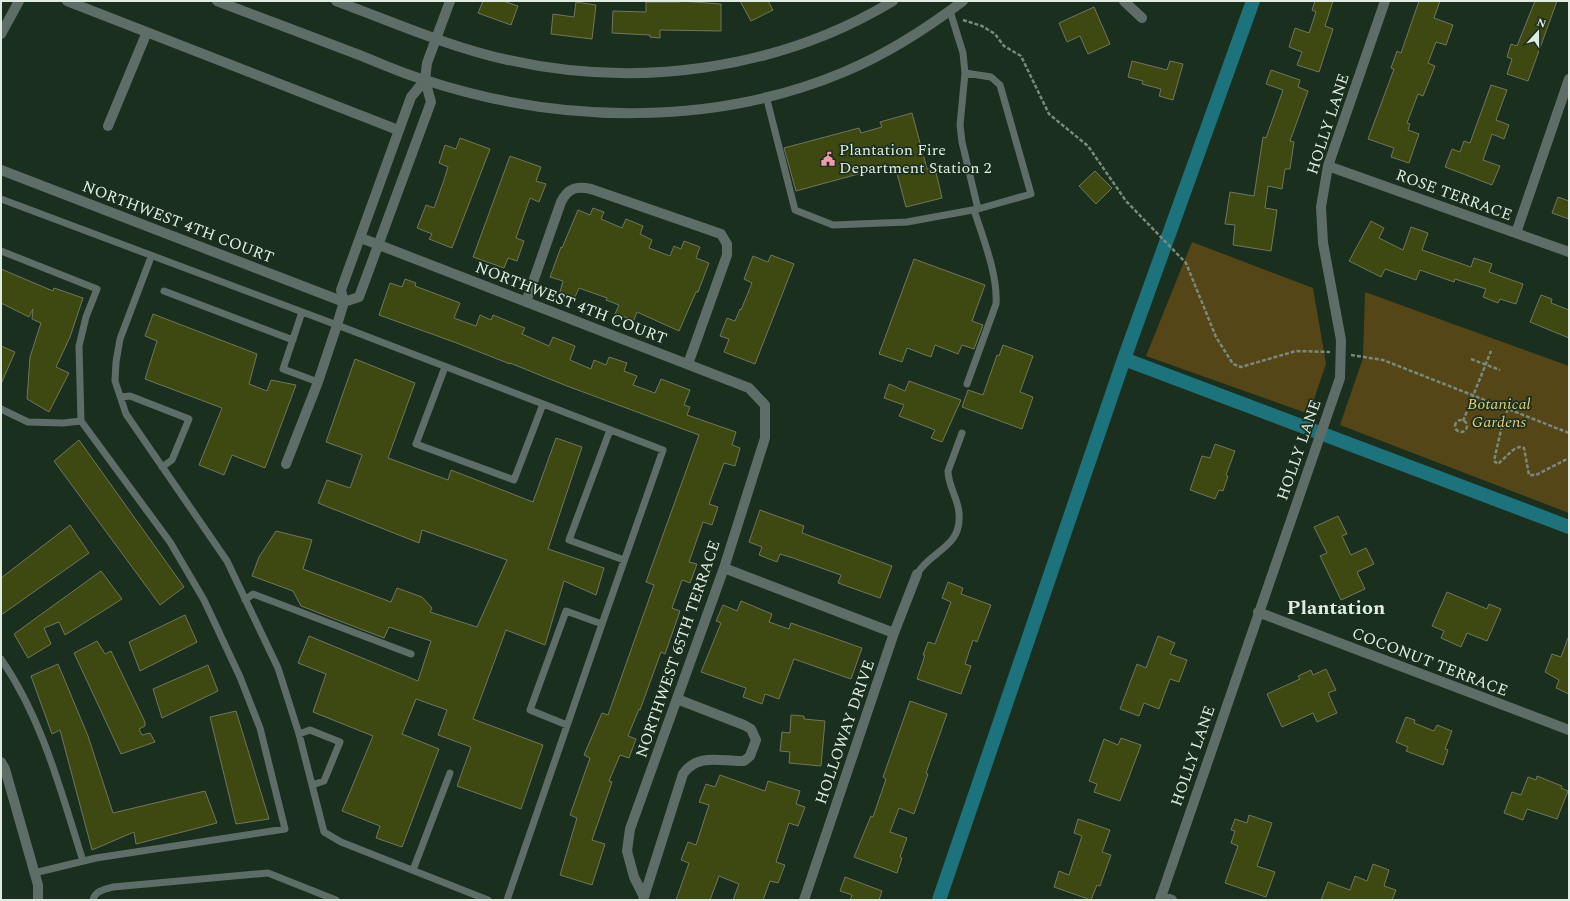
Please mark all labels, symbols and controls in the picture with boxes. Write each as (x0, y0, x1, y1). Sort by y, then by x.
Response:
north arrow (1518, 12, 1558, 52)
text: N (1534, 14, 1549, 33)
street label: HOLLY LANE (1300, 70, 1356, 178)
place label: Plantation Fire Department Station 2 (839, 138, 992, 180)
public building icon: Plantation Fire Department Station 2 (820, 151, 836, 167)
street label: ROSE TERRACE (1392, 163, 1516, 227)
street label: NORTHWEST 4TH COURT (79, 174, 277, 270)
street label: NORTHWEST 4TH COURT (472, 255, 670, 351)
park label: Botanical Gardens (1467, 392, 1531, 434)
street label: HOLLY LANE (1271, 396, 1327, 504)
street label: NORTHWEST 65TH TERRACE (629, 537, 727, 761)
district label: Plantation (1287, 593, 1385, 623)
street label: COCONUT TERRACE (1349, 621, 1511, 703)
street label: HOLLOWAY DRIVE (809, 657, 881, 807)
street label: HOLLY LANE (1165, 702, 1221, 810)

